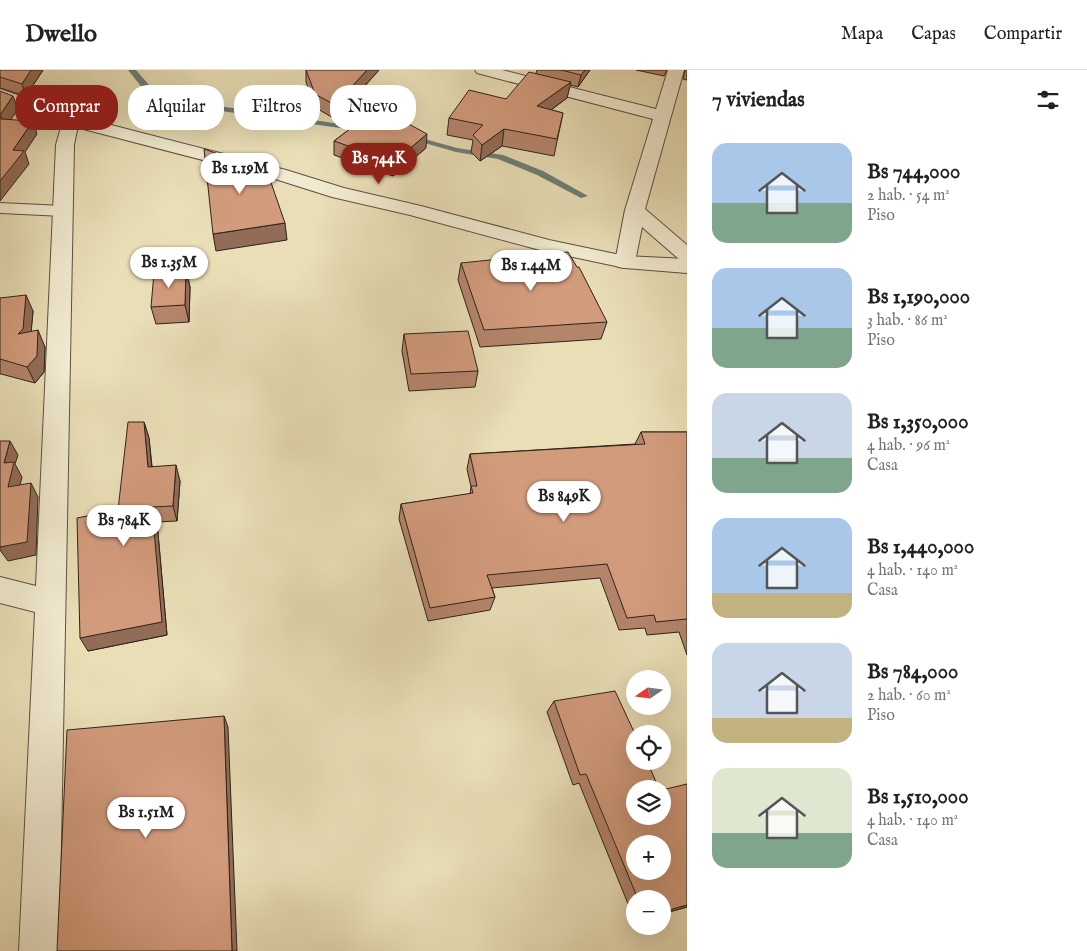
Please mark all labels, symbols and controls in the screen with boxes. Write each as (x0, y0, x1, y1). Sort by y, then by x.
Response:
text: Dwello (25, 19, 97, 50)
text: Mapa (841, 23, 883, 46)
text: Capas (911, 23, 956, 46)
text: Compartir (984, 23, 1062, 46)
chip: Comprar (15, 85, 118, 130)
chip: Alquilar (128, 85, 224, 130)
chip: Filtros (234, 85, 320, 130)
chip: Nuevo (330, 85, 416, 130)
icon: filters (1034, 86, 1062, 114)
text: 7 viviendas (712, 87, 805, 114)
pin: Bs 744K (333, 142, 425, 185)
text: Bs 744K (352, 149, 406, 169)
pin: Bs 1.19M (188, 152, 292, 195)
text: Bs 1.19M (211, 159, 269, 179)
text: Bs 744,000 (867, 159, 960, 186)
icon: home (752, 163, 812, 223)
text: 2 hab. · 54 m² (867, 186, 950, 206)
text: Piso (867, 206, 895, 226)
pin: Bs 1.35M (117, 246, 221, 289)
pin: Bs 1.44M (479, 250, 583, 292)
text: Bs 1.35M (141, 253, 197, 273)
text: Bs 1.44M (501, 256, 561, 276)
text: Bs 1,190,000 (867, 284, 970, 311)
icon: home (752, 288, 812, 348)
text: 3 hab. · 86 m² (867, 311, 948, 331)
text: Piso (867, 331, 895, 351)
text: Bs 1,350,000 (867, 409, 969, 436)
icon: home (752, 413, 812, 473)
text: 4 hab. · 96 m² (867, 436, 950, 456)
text: Casa (867, 456, 898, 476)
pin: Bs 849K (518, 480, 610, 523)
text: Bs 849K (538, 487, 590, 507)
pin: Bs 784K (78, 504, 170, 547)
text: Bs 784K (98, 511, 150, 531)
text: Bs 1,440,000 (867, 534, 974, 561)
icon: home (752, 538, 812, 598)
text: 4 hab. · 140 m² (867, 561, 958, 581)
text: Casa (867, 581, 898, 601)
text: Bs 784,000 (867, 659, 958, 686)
icon: home (752, 663, 812, 723)
north arrow (626, 670, 671, 715)
map controls (626, 670, 671, 935)
text: 2 hab. · 60 m² (867, 686, 951, 706)
text: Piso (867, 706, 895, 726)
button: locate (626, 725, 671, 770)
button: layers (626, 780, 671, 825)
text: Bs 1,510,000 (867, 784, 968, 811)
icon: home (752, 788, 812, 848)
pin: Bs 1.51M (94, 796, 198, 839)
text: Bs 1.51M (118, 803, 174, 823)
text: 4 hab. · 140 m² (867, 811, 958, 831)
text: Casa (867, 831, 898, 851)
button: + (626, 835, 671, 880)
button: − (626, 890, 671, 935)

